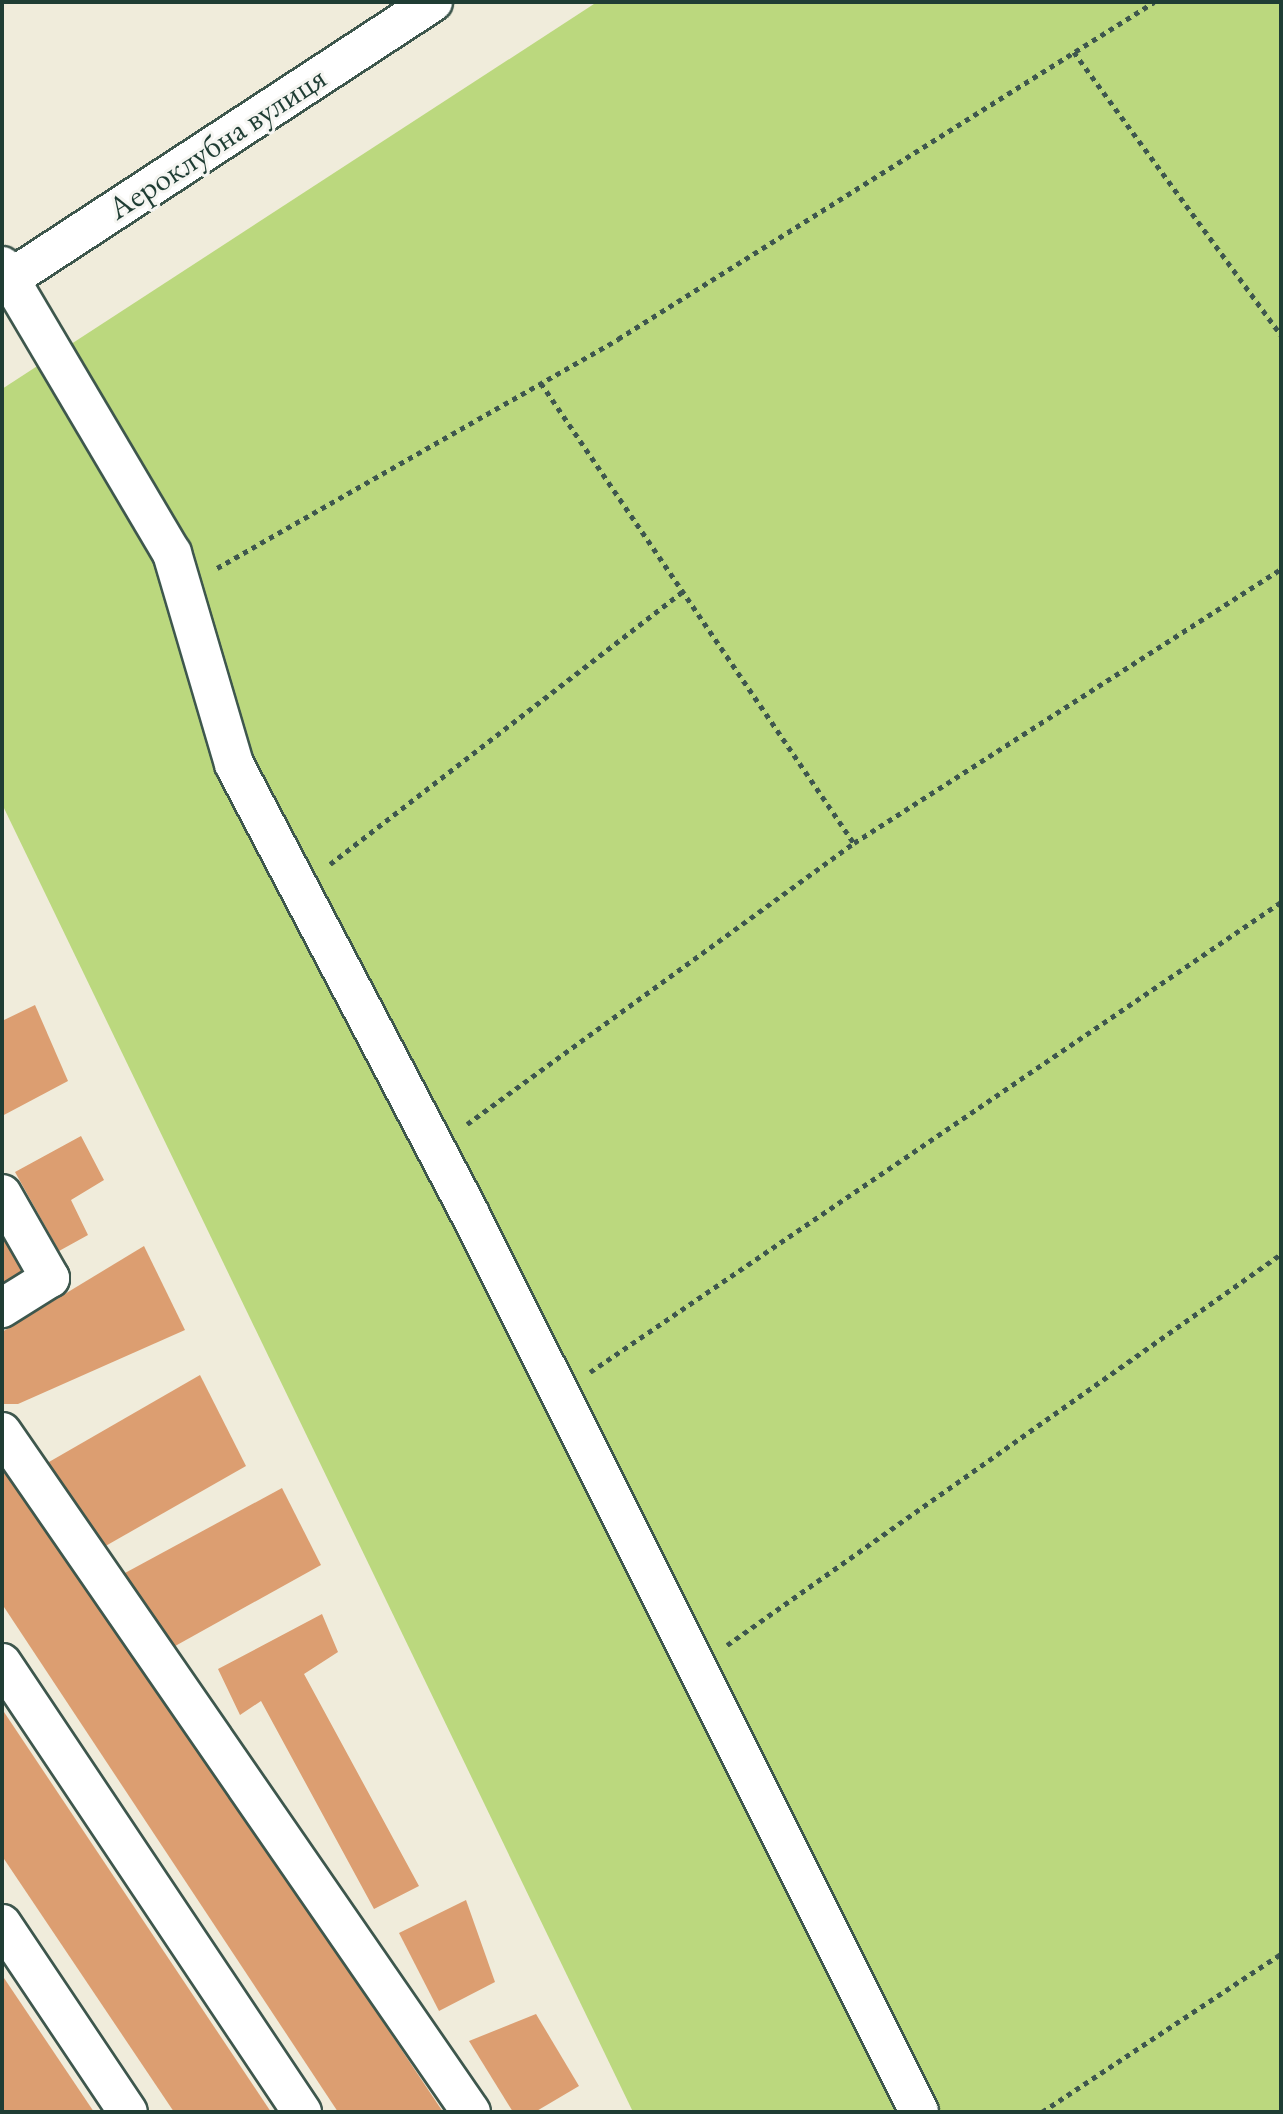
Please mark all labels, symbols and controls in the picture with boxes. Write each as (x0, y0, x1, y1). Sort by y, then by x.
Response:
street label: Аероклубна вулиця (101, 58, 333, 228)

